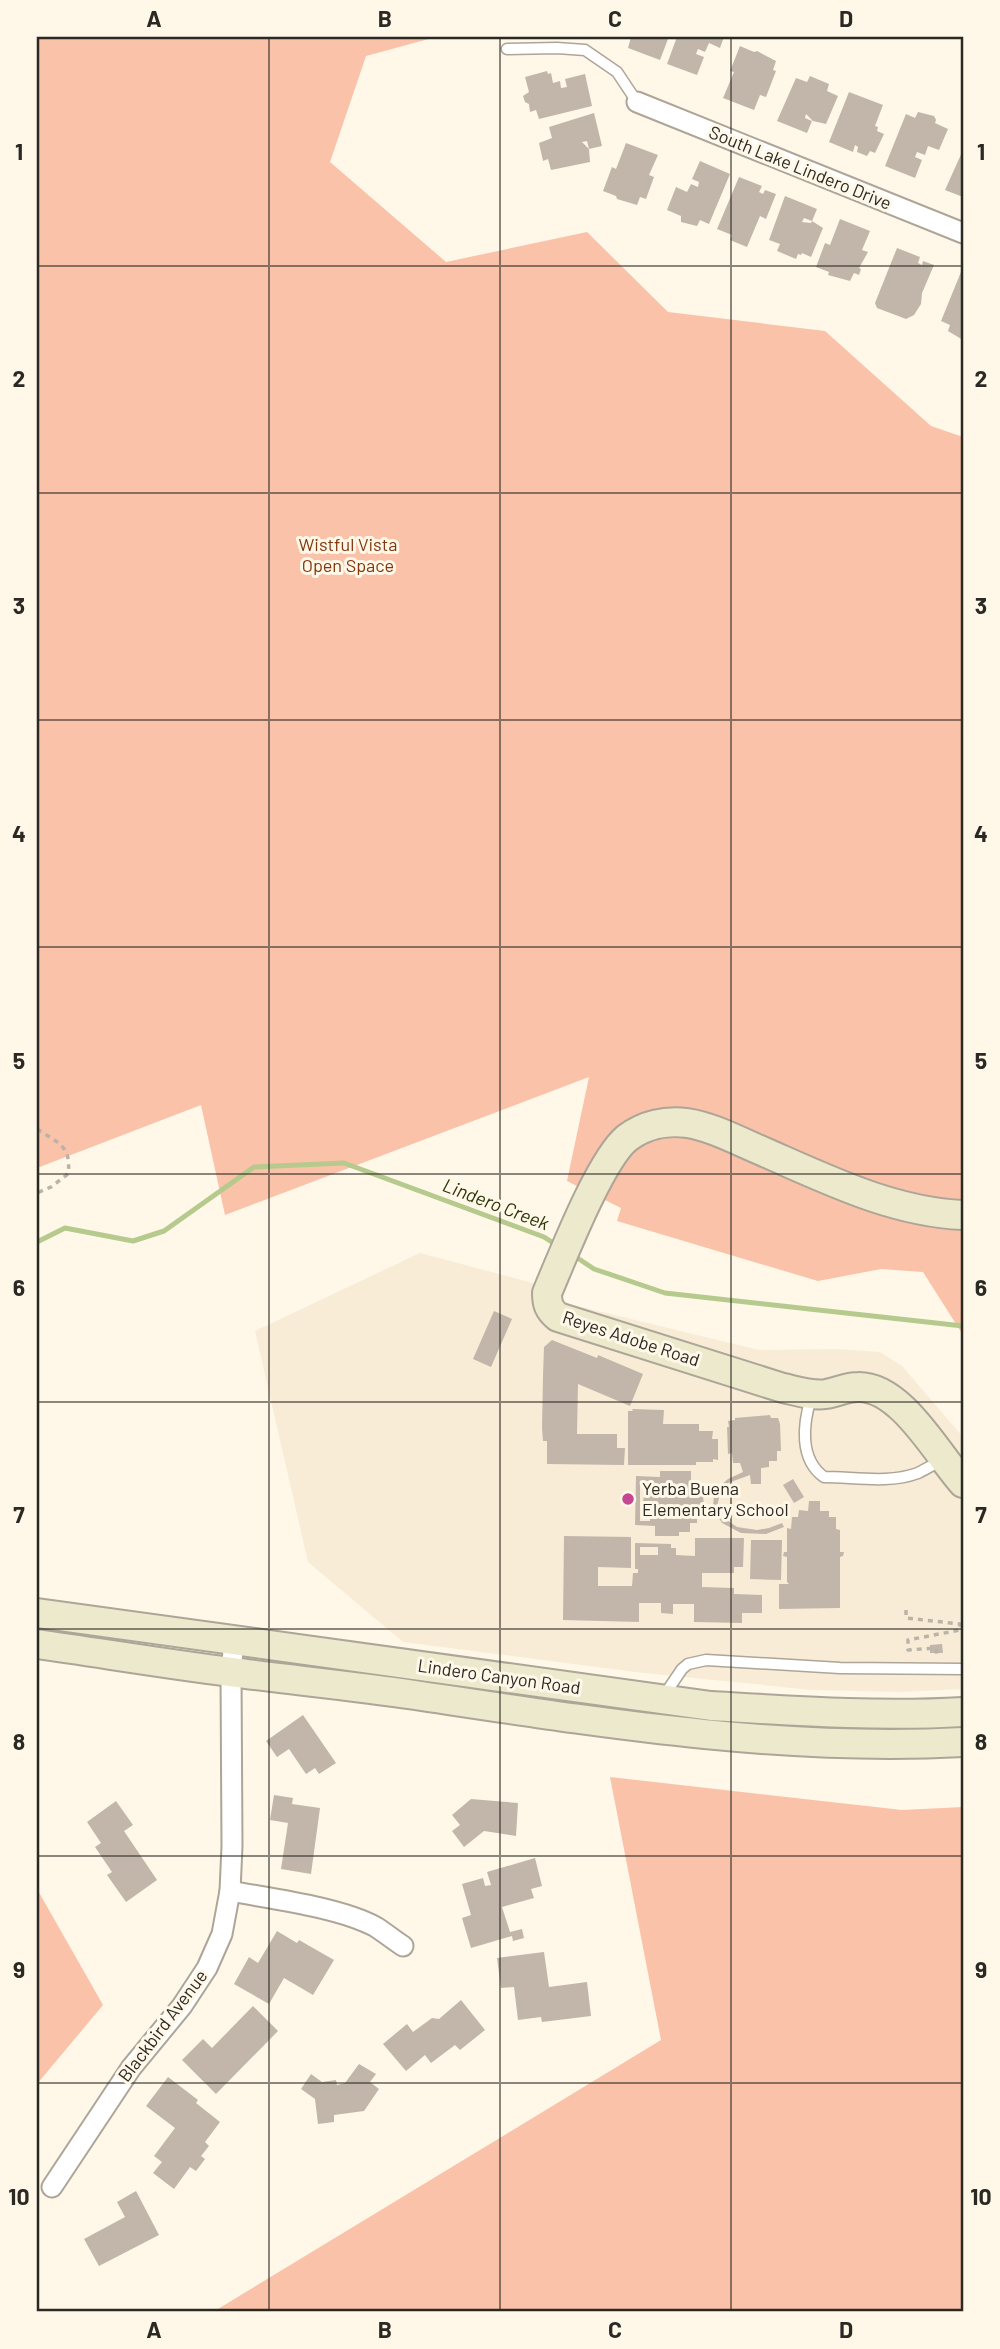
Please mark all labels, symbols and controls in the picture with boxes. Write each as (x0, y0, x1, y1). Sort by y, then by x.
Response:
text: A (146, 4, 162, 32)
text: B (378, 4, 392, 32)
text: C (608, 4, 622, 32)
text: D (839, 4, 853, 32)
street label: South Lake Lindero Drive (706, 120, 895, 214)
text: 1 (15, 137, 23, 165)
text: 1 (977, 137, 985, 165)
text: 2 (13, 364, 25, 392)
text: 2 (975, 364, 987, 392)
park label: Wistful Vista Open Space (299, 533, 397, 576)
text: 3 (13, 591, 25, 619)
text: 3 (975, 591, 987, 619)
text: 4 (12, 819, 26, 847)
text: 4 (974, 819, 988, 847)
text: 5 (13, 1046, 25, 1074)
text: 5 (975, 1046, 987, 1074)
water label: Lindero Creek (440, 1173, 553, 1235)
text: 6 (13, 1273, 25, 1301)
text: 6 (975, 1273, 987, 1301)
street label: Reyes Adobe Road (560, 1305, 703, 1371)
place label: Yerba Buena Elementary School (642, 1477, 789, 1520)
marker: Yerba Buena Elementary School (620, 1491, 636, 1507)
text: 7 (13, 1500, 25, 1528)
text: 7 (975, 1500, 987, 1528)
street label: Lindero Canyon Road (416, 1654, 582, 1698)
text: 8 (13, 1727, 25, 1755)
text: 8 (975, 1727, 987, 1755)
text: 9 (13, 1955, 25, 1983)
text: 9 (975, 1955, 987, 1983)
street label: Blackbird Avenue (113, 1965, 211, 2086)
text: 10 (8, 2182, 30, 2210)
text: 10 (970, 2182, 992, 2210)
text: A (146, 2315, 162, 2343)
text: B (378, 2315, 392, 2343)
text: C (608, 2315, 622, 2343)
text: D (839, 2315, 853, 2343)

